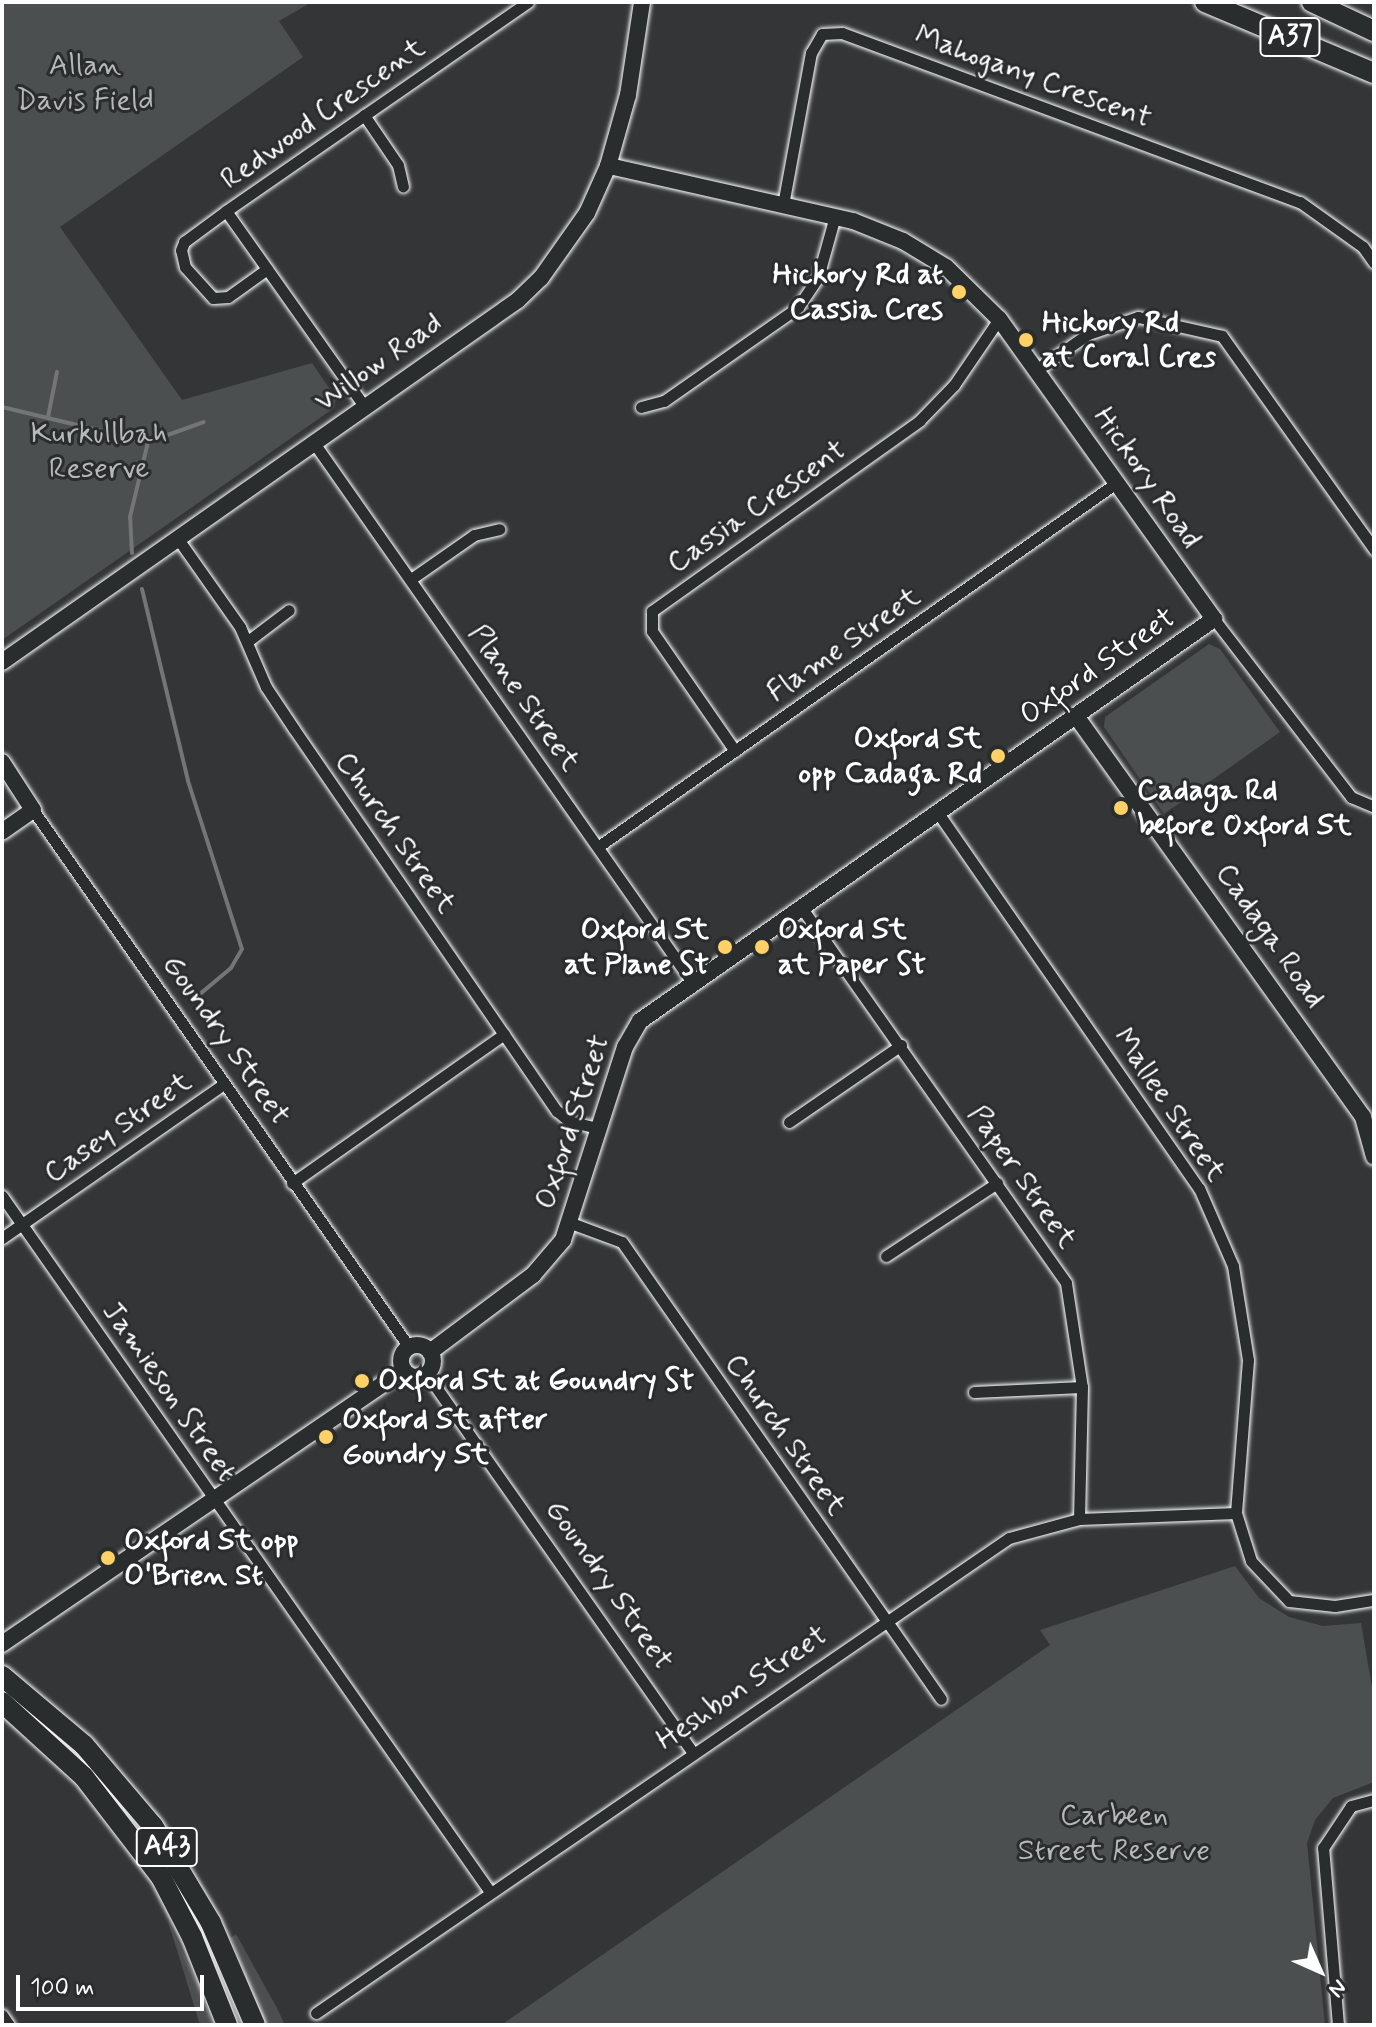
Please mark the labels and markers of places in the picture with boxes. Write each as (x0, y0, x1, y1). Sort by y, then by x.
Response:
place label: Hickory Rd at Cassia Cres (768, 257, 943, 328)
marker: Hickory Rd at Cassia Cres (950, 283, 968, 301)
place label: Hickory Rd at Coral Cres (1042, 305, 1215, 376)
marker: Hickory Rd at Coral Cres (1017, 331, 1035, 349)
place label: Oxford St opp Cadaga Rd (795, 721, 982, 792)
marker: Oxford St opp Cadaga Rd (989, 747, 1007, 765)
place label: Cadaga Rd before Oxford St (1137, 773, 1345, 844)
marker: Cadaga Rd before Oxford St (1112, 799, 1130, 817)
place label: Oxford St at Plane St (555, 912, 709, 982)
place label: Oxford St at Paper St (778, 912, 927, 982)
marker: Oxford St at Plane St (716, 938, 734, 956)
marker: Oxford St at Paper St (753, 938, 771, 956)
place label: Oxford St at Goundry St (378, 1363, 688, 1399)
marker: Oxford St at Goundry St (353, 1372, 371, 1390)
place label: Oxford St after Goundry St (342, 1402, 539, 1472)
marker: Oxford St after Goundry St (317, 1428, 335, 1446)
place label: Oxford St opp O'Brien St (124, 1523, 292, 1594)
marker: Oxford St opp O'Brien St (99, 1549, 117, 1567)

